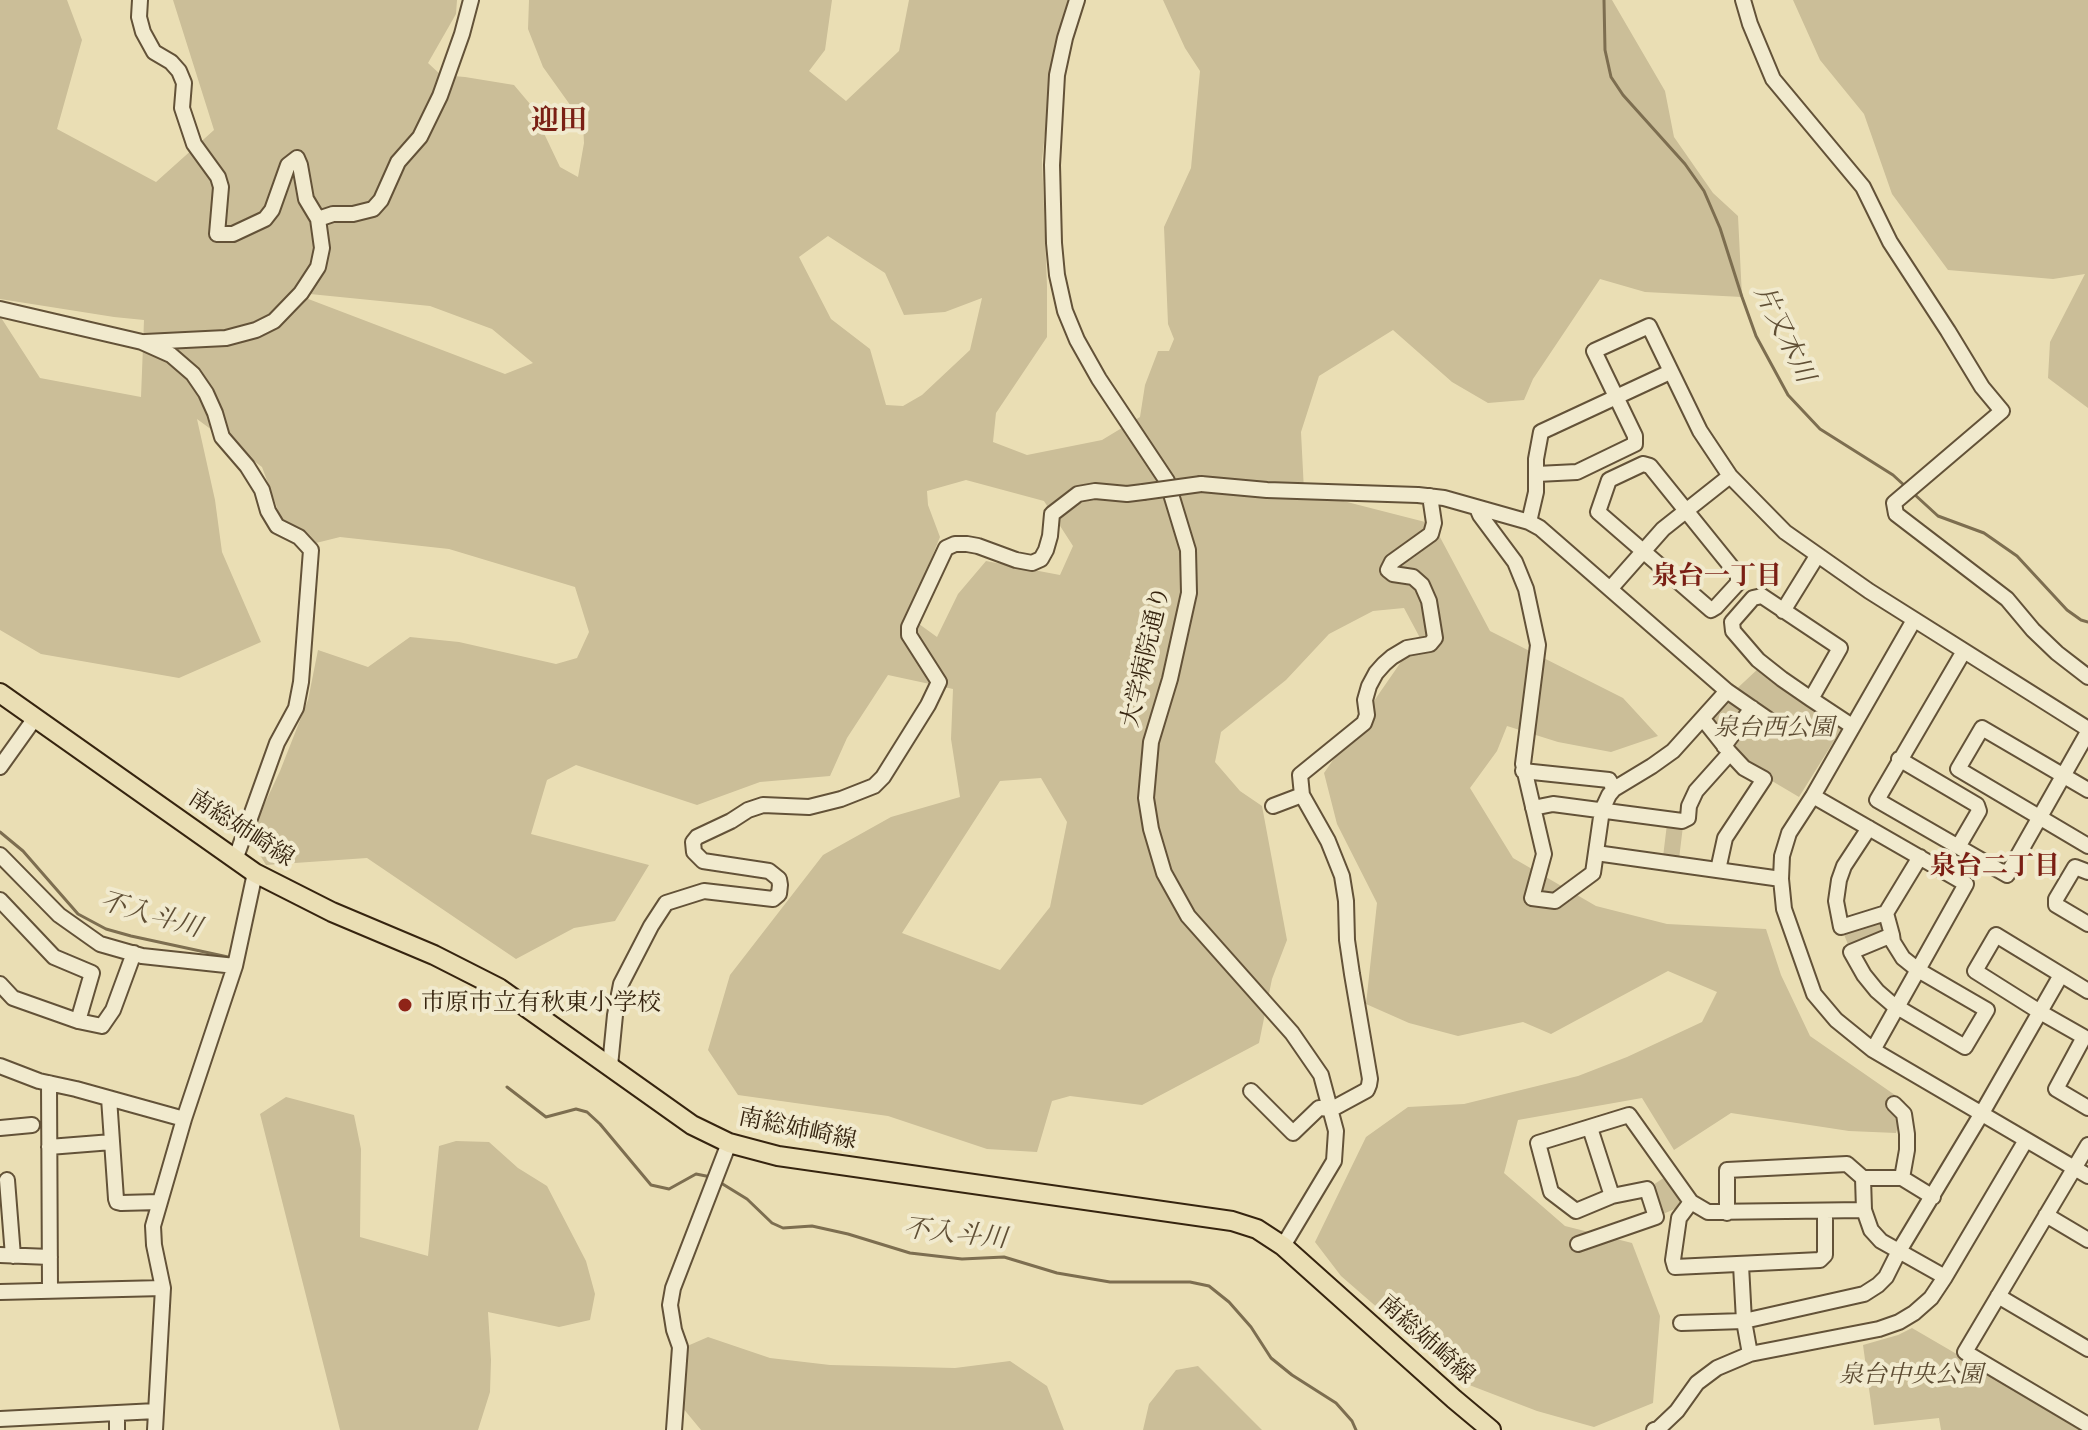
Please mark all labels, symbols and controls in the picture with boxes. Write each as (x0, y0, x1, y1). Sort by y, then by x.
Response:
district label: 迎田 (531, 106, 587, 140)
water label: 片又木川 (1745, 281, 1819, 389)
district label: 泉台一丁目 (1652, 563, 1782, 595)
street label: 大学病院通り (1118, 584, 1178, 730)
park label: 泉台西公園 (1714, 716, 1834, 744)
street label: 南総姉崎線 (182, 785, 298, 875)
district label: 泉台二丁目 (1930, 853, 2060, 885)
water label: 不入斗川 (96, 888, 204, 946)
place label: 市原市立有秋東小学校 (421, 991, 661, 1019)
marker: 市原市立有秋東小学校 (396, 996, 414, 1014)
street label: 南総姉崎線 (735, 1104, 859, 1158)
water label: 不入斗川 (902, 1215, 1008, 1257)
street label: 南総姉崎線 (1371, 1290, 1479, 1392)
park label: 泉台中央公園 (1839, 1363, 1983, 1391)

